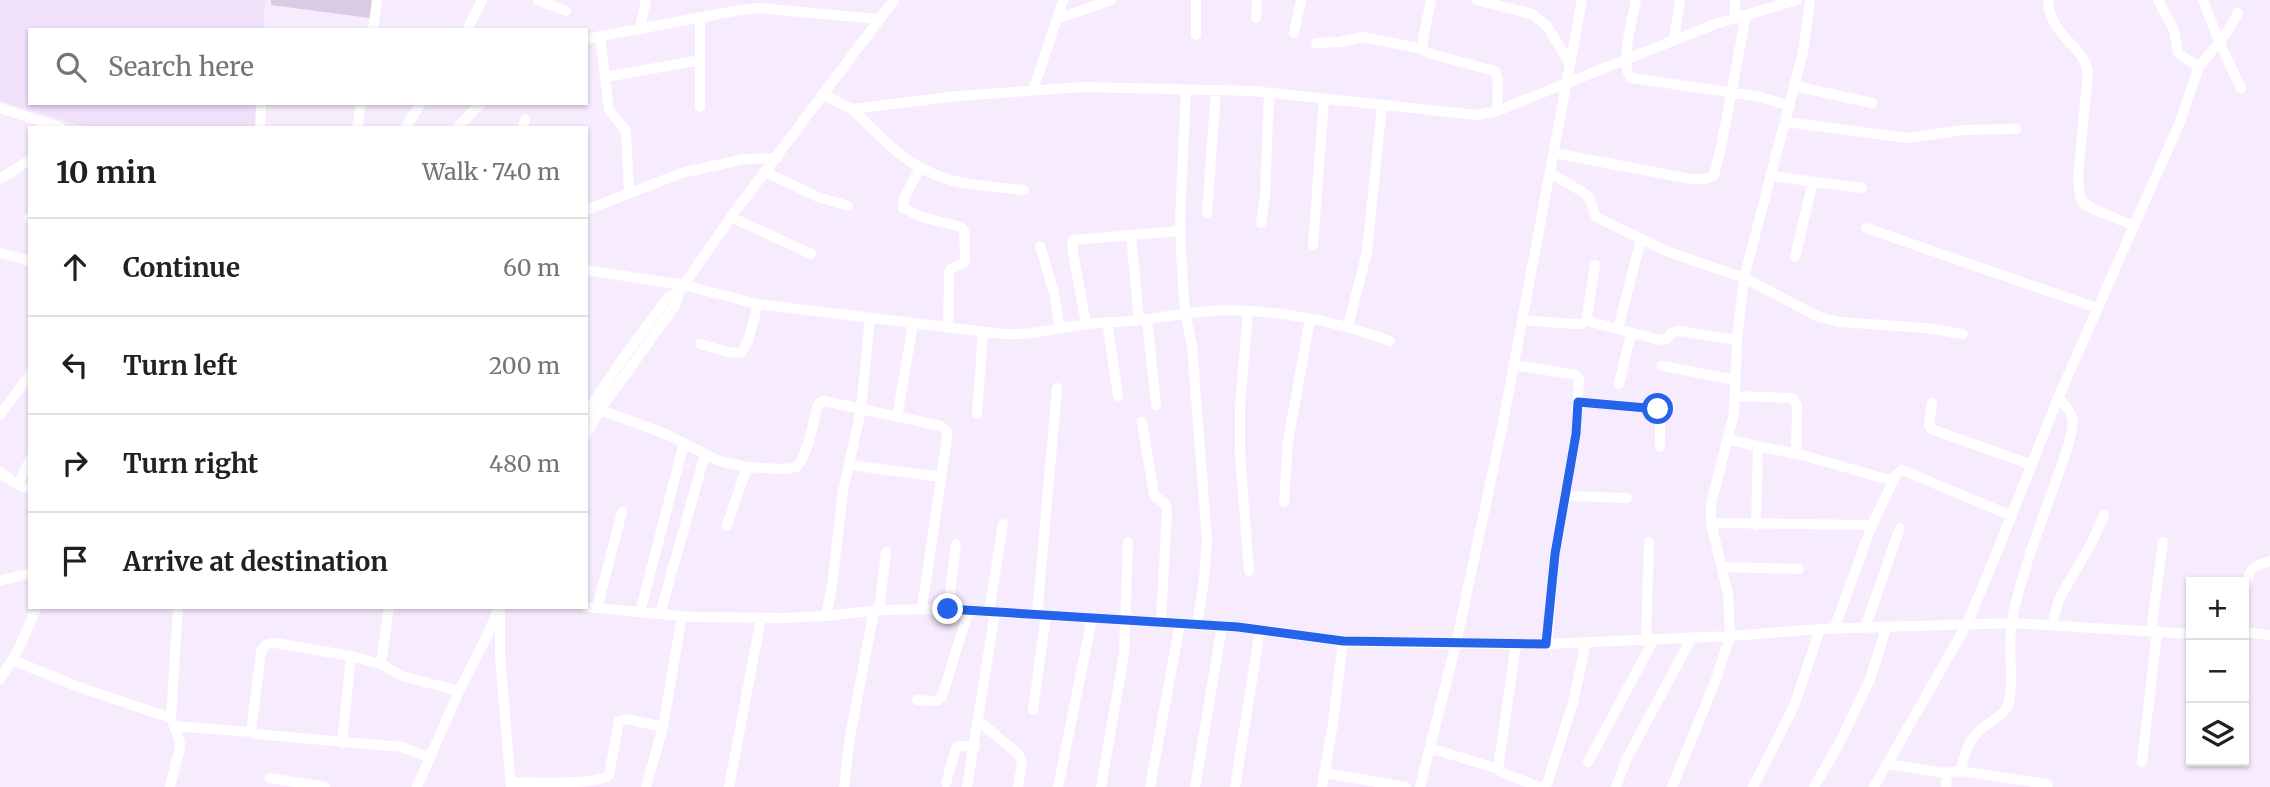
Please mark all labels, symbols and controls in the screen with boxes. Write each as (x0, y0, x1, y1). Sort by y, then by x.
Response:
search box (28, 28, 588, 105)
icon: search (52, 48, 90, 86)
text: Search here (108, 50, 254, 83)
text: 10 min (56, 153, 156, 191)
text: Walk · 740 m (422, 157, 560, 186)
icon: ahead (56, 248, 94, 286)
text: Continue (123, 251, 240, 284)
text: 60 m (503, 253, 560, 282)
icon: left (56, 346, 94, 384)
text: Turn left (123, 349, 237, 382)
text: 200 m (489, 351, 560, 380)
route start (1642, 393, 1673, 424)
icon: right (56, 444, 94, 482)
text: Turn right (123, 447, 258, 480)
text: 480 m (489, 449, 560, 478)
icon: arrive (56, 542, 94, 580)
text: Arrive at destination (123, 545, 388, 578)
map controls (2186, 577, 2249, 766)
button: + (2186, 577, 2249, 640)
route end (932, 593, 963, 624)
button: − (2186, 640, 2249, 703)
button: layers (2186, 703, 2249, 766)

